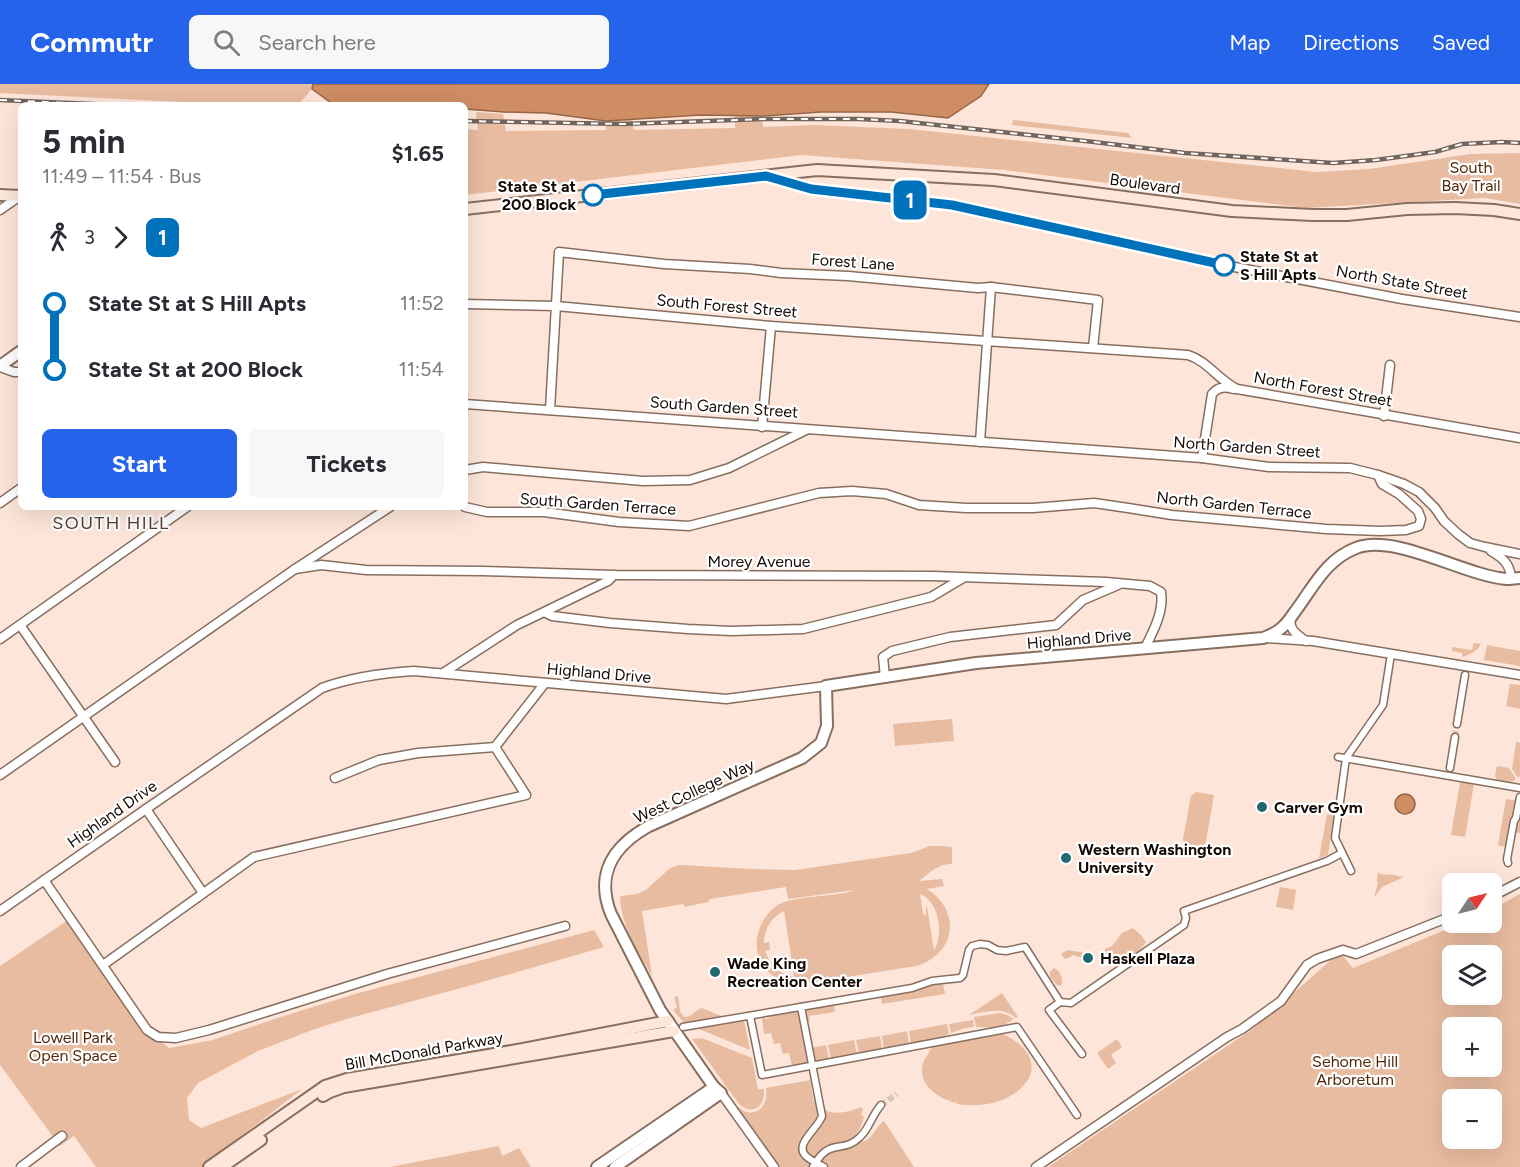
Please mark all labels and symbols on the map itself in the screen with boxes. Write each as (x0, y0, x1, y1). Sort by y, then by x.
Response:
park label: South Bay Trail (1441, 158, 1501, 195)
street label: Boulevard (1108, 170, 1182, 198)
place label: State St at 200 Block (498, 177, 576, 214)
line badge: 1 (890, 180, 930, 220)
marker: State St at 200 Block (582, 184, 604, 206)
place label: State St at S Hill Apts (1240, 247, 1318, 284)
street label: Forest Lane (811, 250, 896, 274)
marker: State St at S Hill Apts (1213, 254, 1235, 276)
street label: North State Street (1335, 261, 1469, 303)
street label: South Forest Street (656, 290, 798, 322)
street label: North Forest Street (1252, 367, 1394, 411)
street label: South Garden Street (649, 392, 799, 422)
street label: North Garden Street (1173, 432, 1321, 462)
street label: North Garden Terrace (1156, 487, 1313, 523)
street label: South Garden Terrace (519, 489, 677, 519)
district label: SOUTH HILL (52, 512, 170, 534)
street label: Morey Avenue (707, 552, 811, 571)
street label: Highland Drive (1026, 625, 1132, 653)
street label: Highland Drive (546, 659, 652, 687)
street label: West College Way (631, 755, 758, 827)
street label: Highland Drive (64, 776, 161, 852)
place label: Carver Gym (1274, 798, 1363, 817)
marker: Carver Gym (1255, 800, 1269, 814)
place label: Western Washington University (1078, 840, 1231, 877)
marker: Western Washington University (1059, 851, 1073, 865)
north arrow (1442, 873, 1502, 933)
place label: Haskell Plaza (1100, 949, 1195, 968)
marker: Haskell Plaza (1081, 951, 1095, 965)
place label: Wade King Recreation Center (727, 954, 862, 991)
marker: Wade King Recreation Center (708, 965, 722, 979)
park label: Lowell Park Open Space (29, 1028, 117, 1065)
street label: Bill McDonald Parkway (343, 1028, 505, 1074)
park label: Sehome Hill Arboretum (1312, 1052, 1398, 1089)

